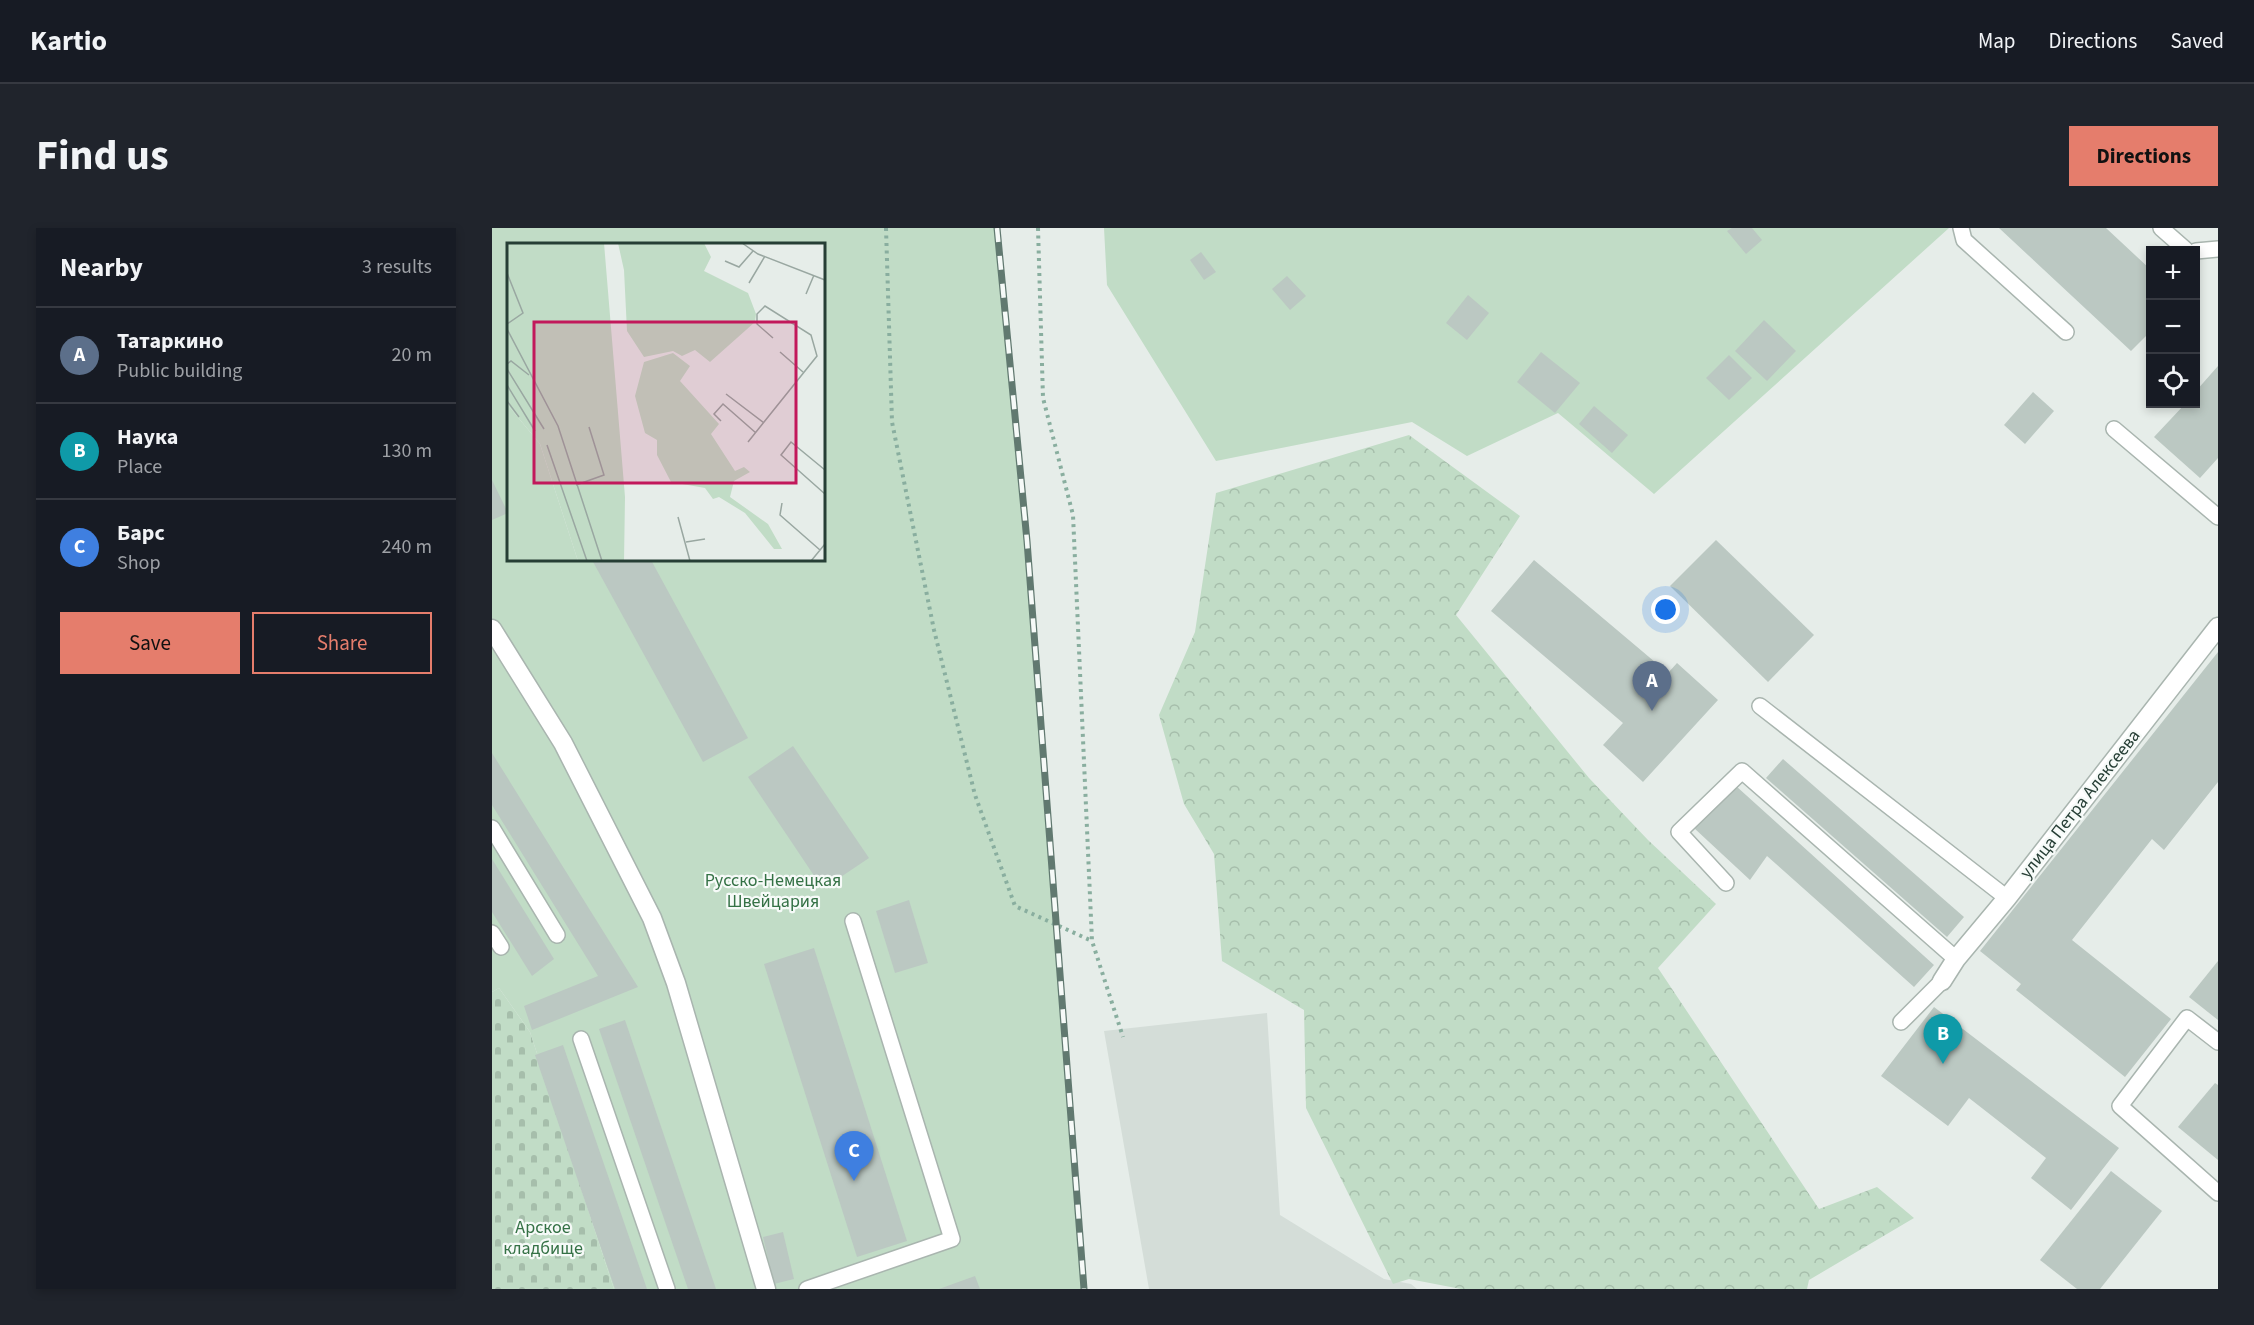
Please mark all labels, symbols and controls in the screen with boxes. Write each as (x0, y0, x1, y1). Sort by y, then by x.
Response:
text: Kartio (30, 21, 107, 61)
text: Map (1978, 26, 2016, 56)
text: Directions (2049, 26, 2137, 56)
text: Saved (2170, 26, 2224, 56)
text: Find us (36, 126, 169, 186)
button: Directions (2069, 126, 2218, 186)
inset map (507, 243, 825, 561)
map controls (2146, 246, 2200, 408)
button: + (2146, 246, 2200, 300)
text: Nearby (60, 249, 143, 286)
text: 3 results (362, 253, 432, 281)
button: − (2146, 300, 2200, 354)
text: Татаркино (117, 325, 224, 357)
text: A (74, 341, 85, 369)
text: 20 m (392, 341, 432, 369)
button: locate (2146, 354, 2200, 408)
text: Public building (117, 357, 242, 385)
text: Наука (117, 421, 178, 453)
text: B (73, 437, 86, 465)
text: 130 m (382, 437, 432, 465)
text: Place (117, 453, 162, 481)
text: Барс (117, 517, 165, 549)
text: C (74, 533, 85, 561)
text: 240 m (382, 533, 432, 561)
text: Shop (117, 549, 161, 577)
your location (1651, 595, 1680, 624)
button: Save (60, 612, 240, 674)
button: Share (252, 612, 432, 674)
pin: A (1632, 662, 1672, 711)
street label: улица Петра Алексеева (2014, 724, 2146, 884)
park label: Русско-Немецкая Швейцария (705, 868, 841, 914)
pin: B (1924, 1014, 1962, 1064)
pin: C (834, 1132, 874, 1181)
park label: Арское кладбище (503, 1215, 583, 1261)

